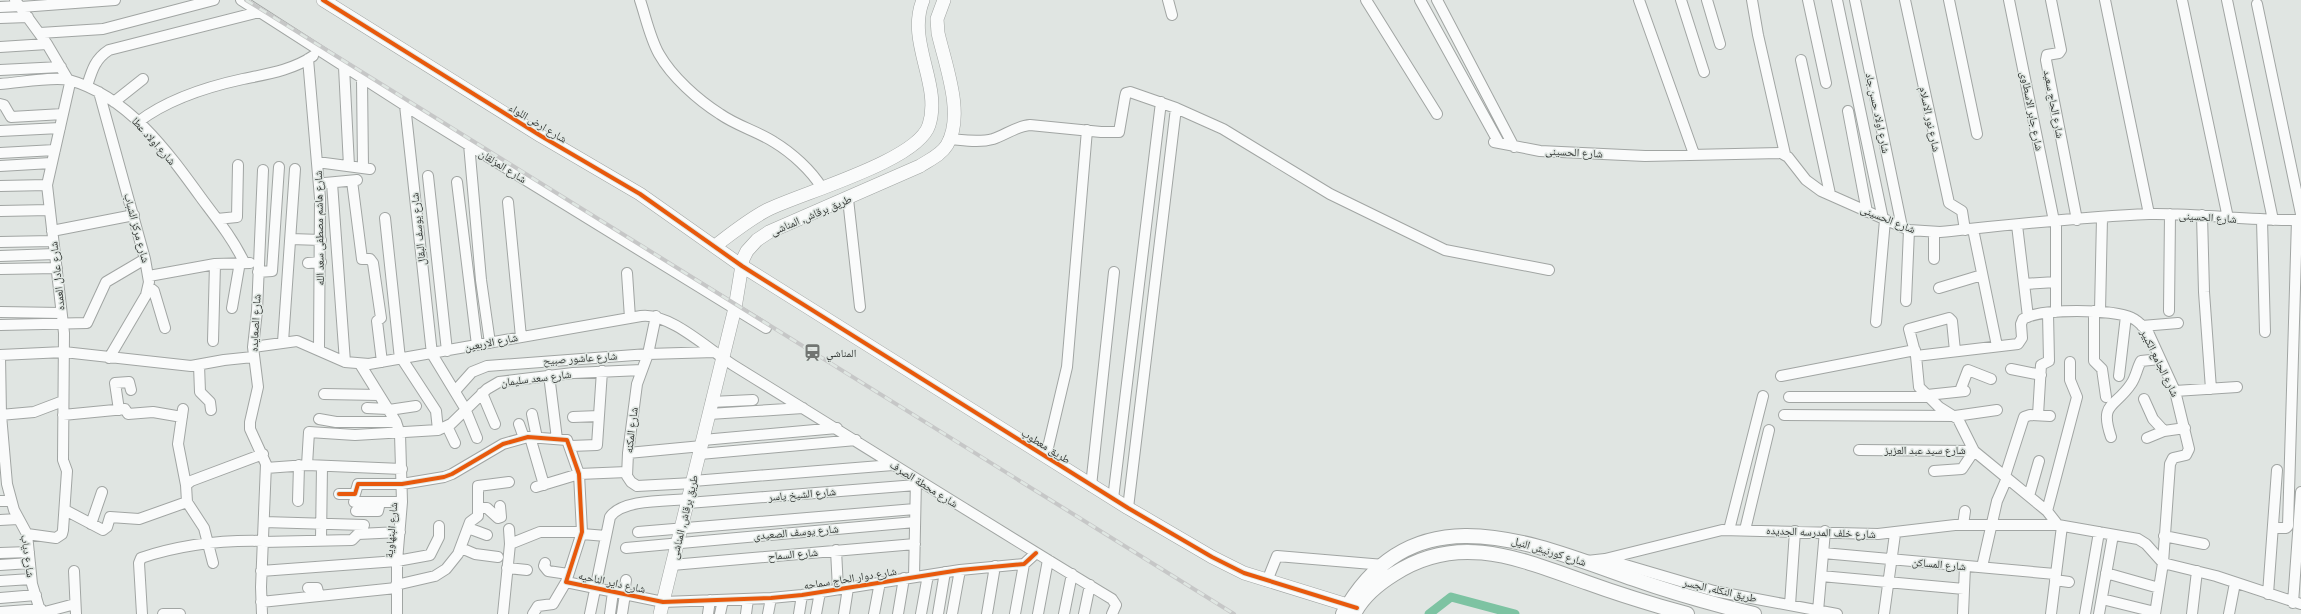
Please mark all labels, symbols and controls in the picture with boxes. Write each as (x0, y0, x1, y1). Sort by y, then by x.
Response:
street label: شارع الحاج سعيد (2041, 69, 2066, 139)
street label: شارع جابر الاسطاوى (2017, 70, 2046, 152)
street label: شارع اولاد حسن جاد (1863, 72, 1892, 155)
street label: شارع نور الاسلام (1916, 85, 1943, 153)
street label: شارع ارض اللواء (506, 101, 569, 146)
street label: شارع اولاد عطا (129, 115, 178, 168)
street label: شارع الحسينى (1545, 144, 1603, 161)
street label: شارع المزلقان (477, 147, 529, 186)
street label: شارع هاشم مصطفى سعد الله (312, 170, 328, 286)
street label: شارع مركز الشباب (121, 192, 152, 264)
street label: شارع يوسف البقال (408, 192, 429, 266)
street label: طريق برقاش, المناشى (769, 193, 854, 238)
street label: شارع الحسينى (1859, 203, 1917, 236)
street label: شارع الحسينى (2179, 209, 2237, 226)
street label: شارع عادل العمده (47, 241, 68, 311)
street label: شارع الصعايده (247, 294, 264, 352)
street label: شارع الجامع الكبير (2137, 327, 2181, 399)
street label: شارع الاربعين (463, 331, 519, 354)
station icon: المناشي (803, 343, 823, 363)
place label: المناشي (826, 347, 856, 362)
street label: شارع عاشور صبيح (542, 349, 618, 368)
street label: شارع سعد سليمان (500, 368, 572, 389)
street label: شارع المكنه (622, 406, 641, 454)
street label: طريق معطوب (1019, 426, 1073, 467)
street label: شارع سيد عبد العزيز (1883, 444, 1966, 457)
street label: شارع محطة الصرف (887, 458, 960, 511)
street label: طريق برقاش, المناشى (668, 473, 701, 561)
street label: شارع الشيخ ياسر (767, 485, 836, 504)
street label: شارع البنهاوية (383, 502, 400, 558)
street label: شارع يوسف الصعيدى (753, 522, 839, 543)
street label: شارع خلف المدرسه الجديده (1766, 524, 1876, 541)
street label: شارع دياب (18, 534, 37, 578)
street label: شارع كورنيش النيل (1510, 534, 1588, 569)
street label: شارع السماح (767, 546, 819, 563)
street label: شارع المساكن (1911, 556, 1966, 573)
street label: شارع دوار الحاج سماحه (803, 565, 898, 592)
street label: شارع داير الناحيه (577, 569, 647, 596)
street label: طريق النكله, الجسر (1681, 575, 1758, 605)

